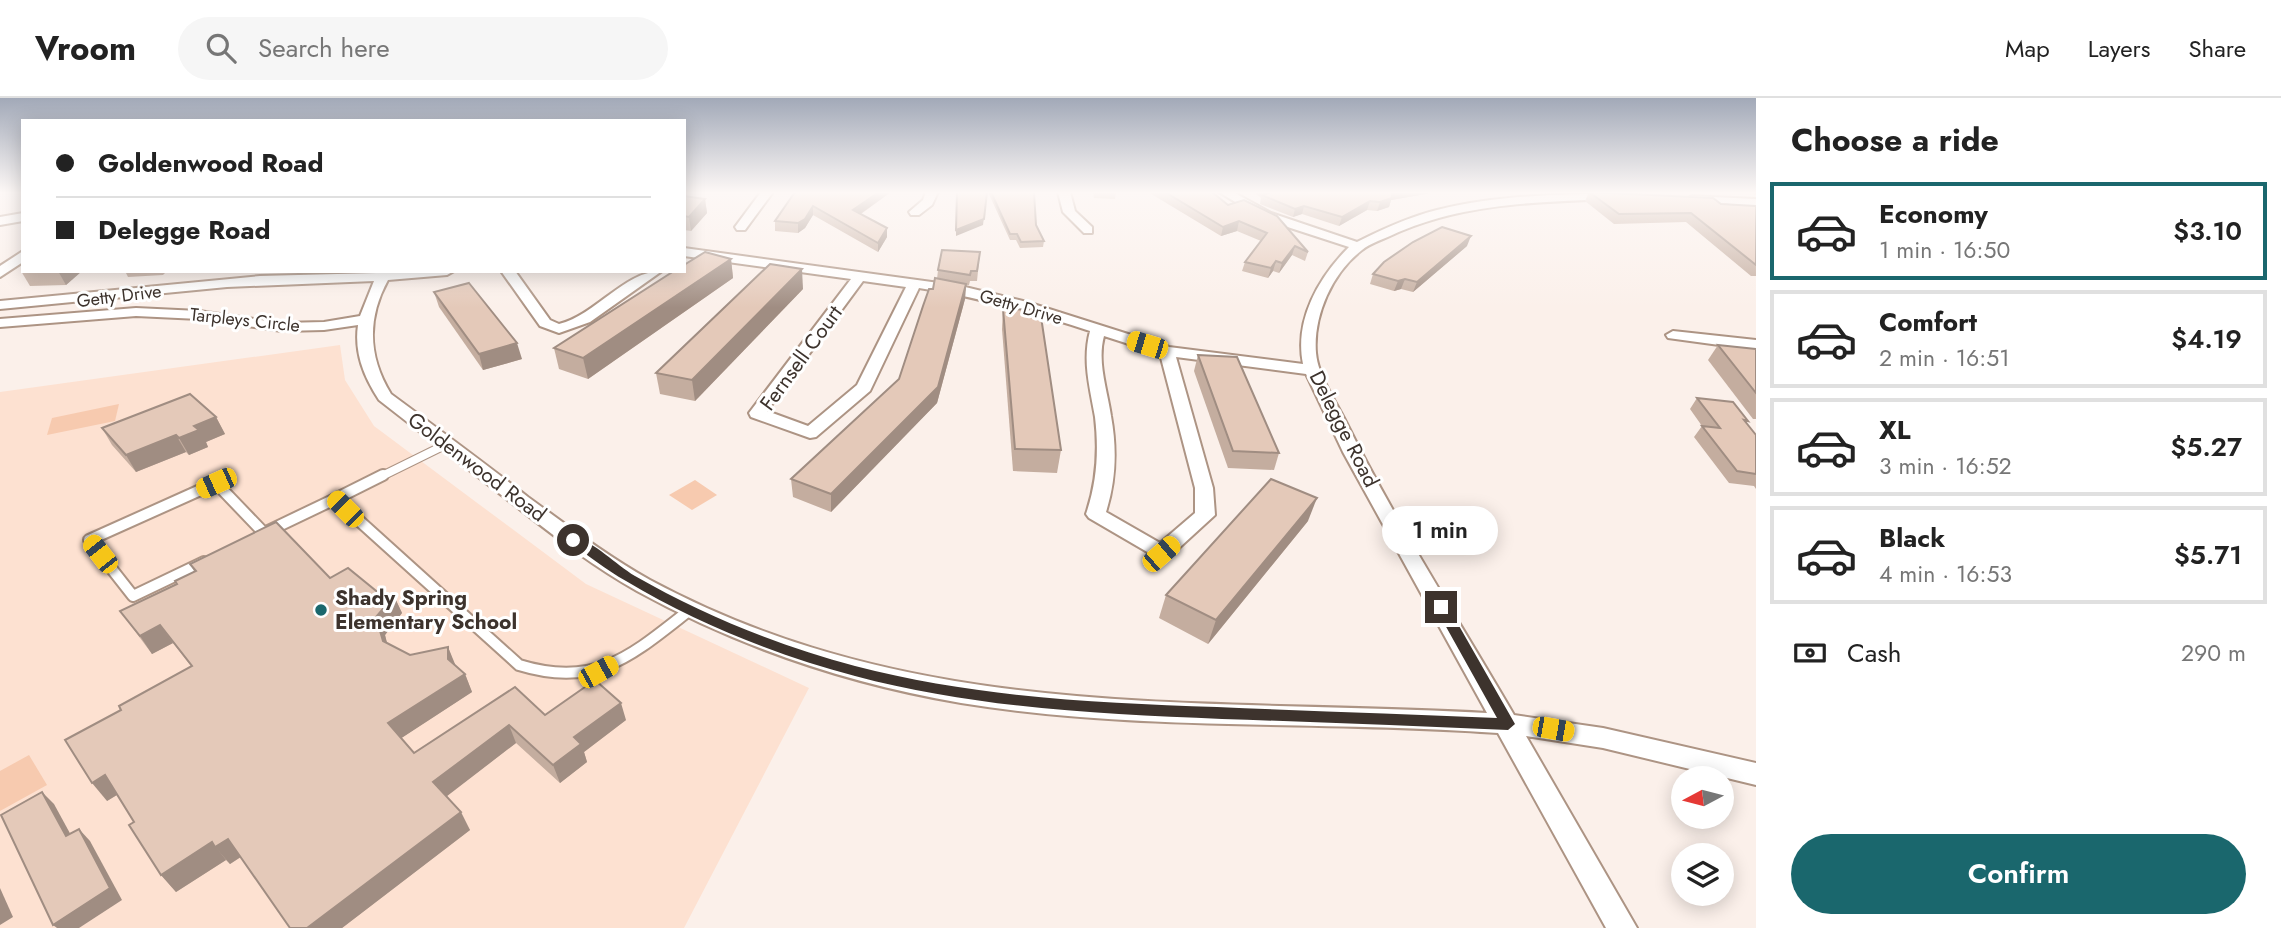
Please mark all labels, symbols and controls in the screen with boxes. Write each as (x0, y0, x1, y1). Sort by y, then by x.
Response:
search box (178, 17, 668, 80)
text: Vroom (35, 25, 136, 72)
icon: search (202, 29, 240, 67)
text: Search here (258, 29, 390, 67)
text: Map (2005, 31, 2050, 66)
text: Layers (2088, 31, 2150, 66)
text: Share (2188, 31, 2246, 66)
text: Choose a ride (1791, 117, 1999, 163)
text: Goldenwood Road (98, 144, 323, 182)
text: Economy (1879, 195, 1988, 233)
icon: car (1795, 200, 1858, 263)
text: Delegge Road (98, 211, 271, 249)
text: $3.10 (2173, 212, 2242, 250)
text: 1 min · 16:50 (1879, 233, 2010, 267)
street label: Getty Drive (75, 278, 163, 314)
street label: Getty Drive (976, 283, 1066, 331)
street label: Fernsell Court (753, 299, 849, 417)
street label: Tarpleys Circle (189, 301, 301, 339)
text: Comfort (1879, 303, 1977, 341)
icon: car (1795, 308, 1858, 371)
text: $4.19 (2171, 320, 2242, 358)
car (1124, 329, 1171, 361)
text: 2 min · 16:51 (1879, 341, 2010, 375)
street label: Delegge Road (1302, 366, 1386, 492)
street label: Goldenwood Road (401, 405, 553, 529)
text: XL (1879, 411, 1911, 449)
icon: car (1795, 416, 1858, 479)
text: $5.27 (2170, 428, 2242, 466)
text: 3 min · 16:52 (1879, 449, 2012, 483)
car (193, 465, 240, 501)
car (323, 487, 368, 531)
callout: 1 min (1383, 505, 1499, 554)
text: 1 min (1412, 513, 1468, 547)
text: Black (1879, 519, 1945, 557)
route start (557, 524, 589, 556)
icon: car (1795, 524, 1858, 587)
car (79, 531, 122, 577)
car (1139, 532, 1184, 576)
text: $5.71 (2174, 536, 2242, 574)
text: 4 min · 16:53 (1879, 557, 2012, 591)
place label: Shady Spring Elementary School (335, 583, 517, 637)
route end (1425, 591, 1457, 623)
marker: Shady Spring Elementary School (313, 602, 329, 618)
icon: cash (1791, 634, 1829, 672)
text: Cash (1847, 634, 1901, 672)
text: 290 m (2181, 636, 2246, 670)
car (575, 653, 622, 691)
car (1531, 715, 1576, 743)
north arrow (1671, 766, 1734, 830)
map controls (1671, 766, 1734, 906)
button: Confirm (1791, 834, 2246, 914)
button: layers (1671, 843, 1734, 906)

